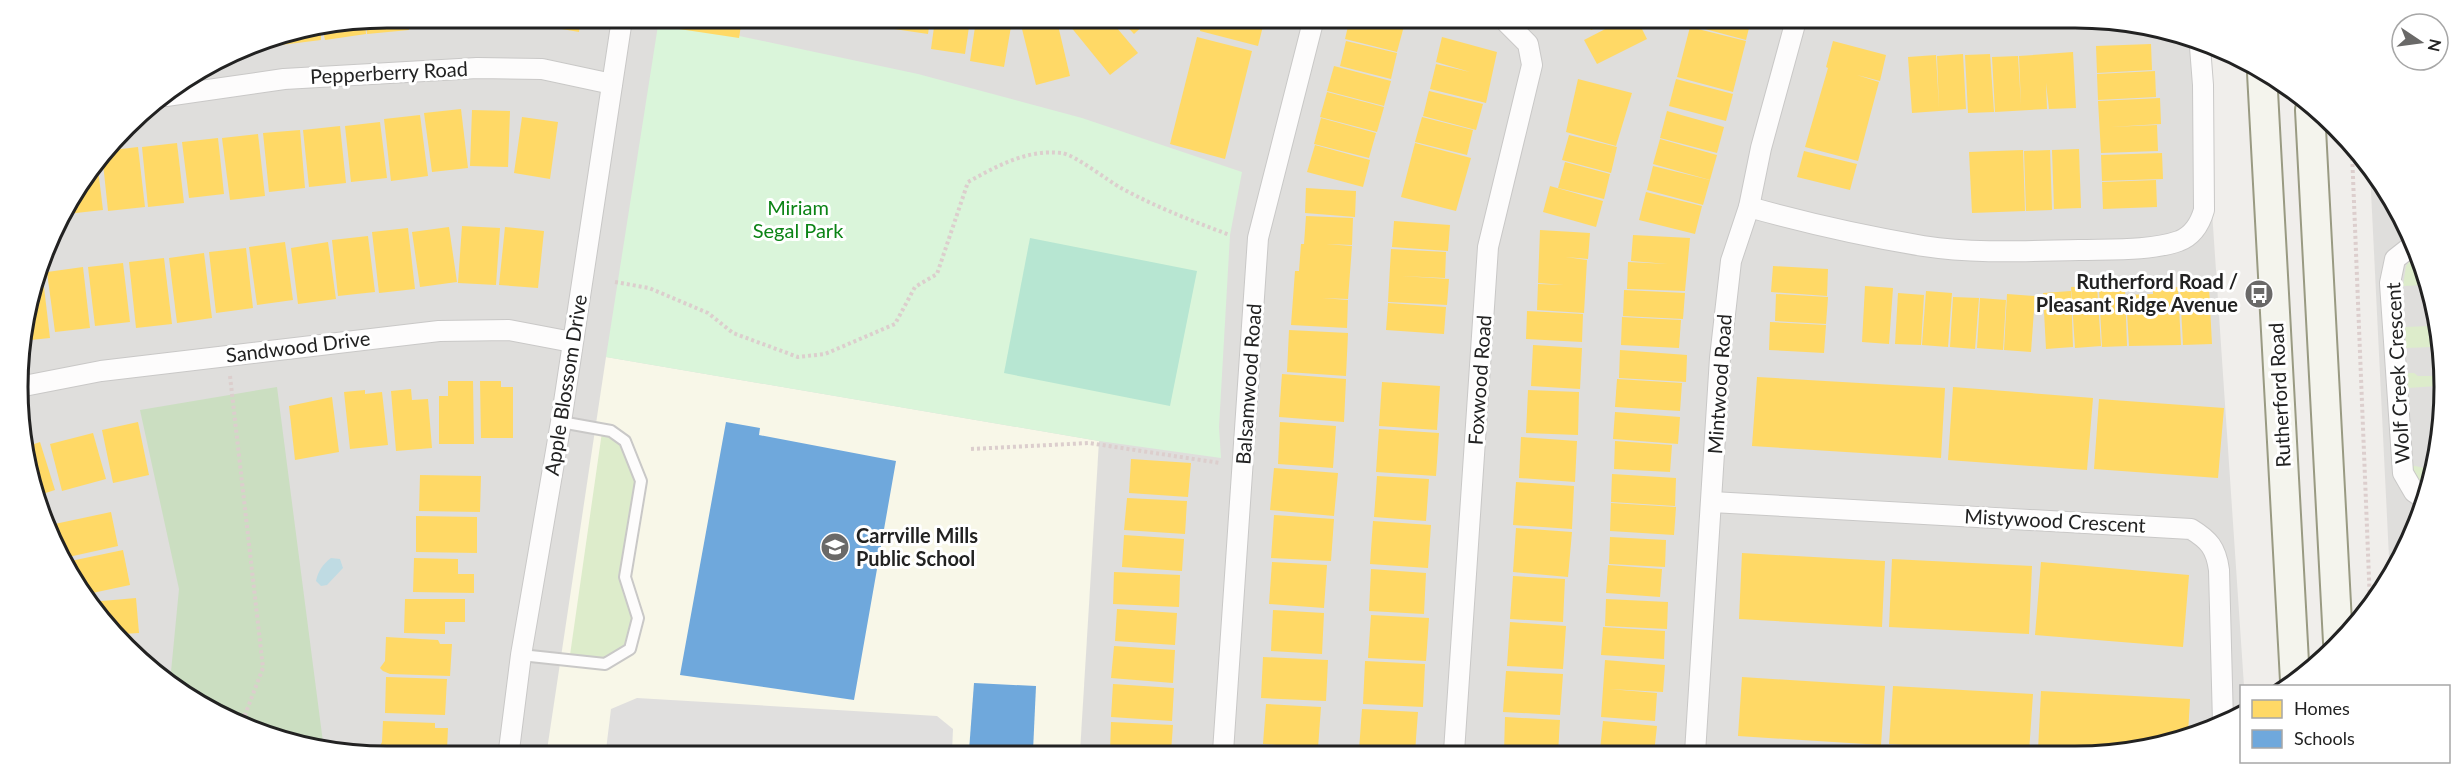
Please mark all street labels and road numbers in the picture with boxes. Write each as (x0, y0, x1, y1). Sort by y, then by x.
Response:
street label: Pepperberry Road (309, 56, 468, 88)
street label: Wolf Creek Crescent (2380, 282, 2414, 464)
street label: Apple Blossom Drive (539, 293, 591, 477)
street label: Balsamwood Road (1230, 303, 1266, 465)
street label: Mintwood Road (1702, 313, 1736, 455)
street label: Foxwood Road (1462, 314, 1496, 446)
street label: Rutherford Road (2263, 322, 2295, 468)
street label: Sandwood Drive (224, 325, 371, 367)
street label: Mistywood Crescent (1964, 503, 2146, 537)

